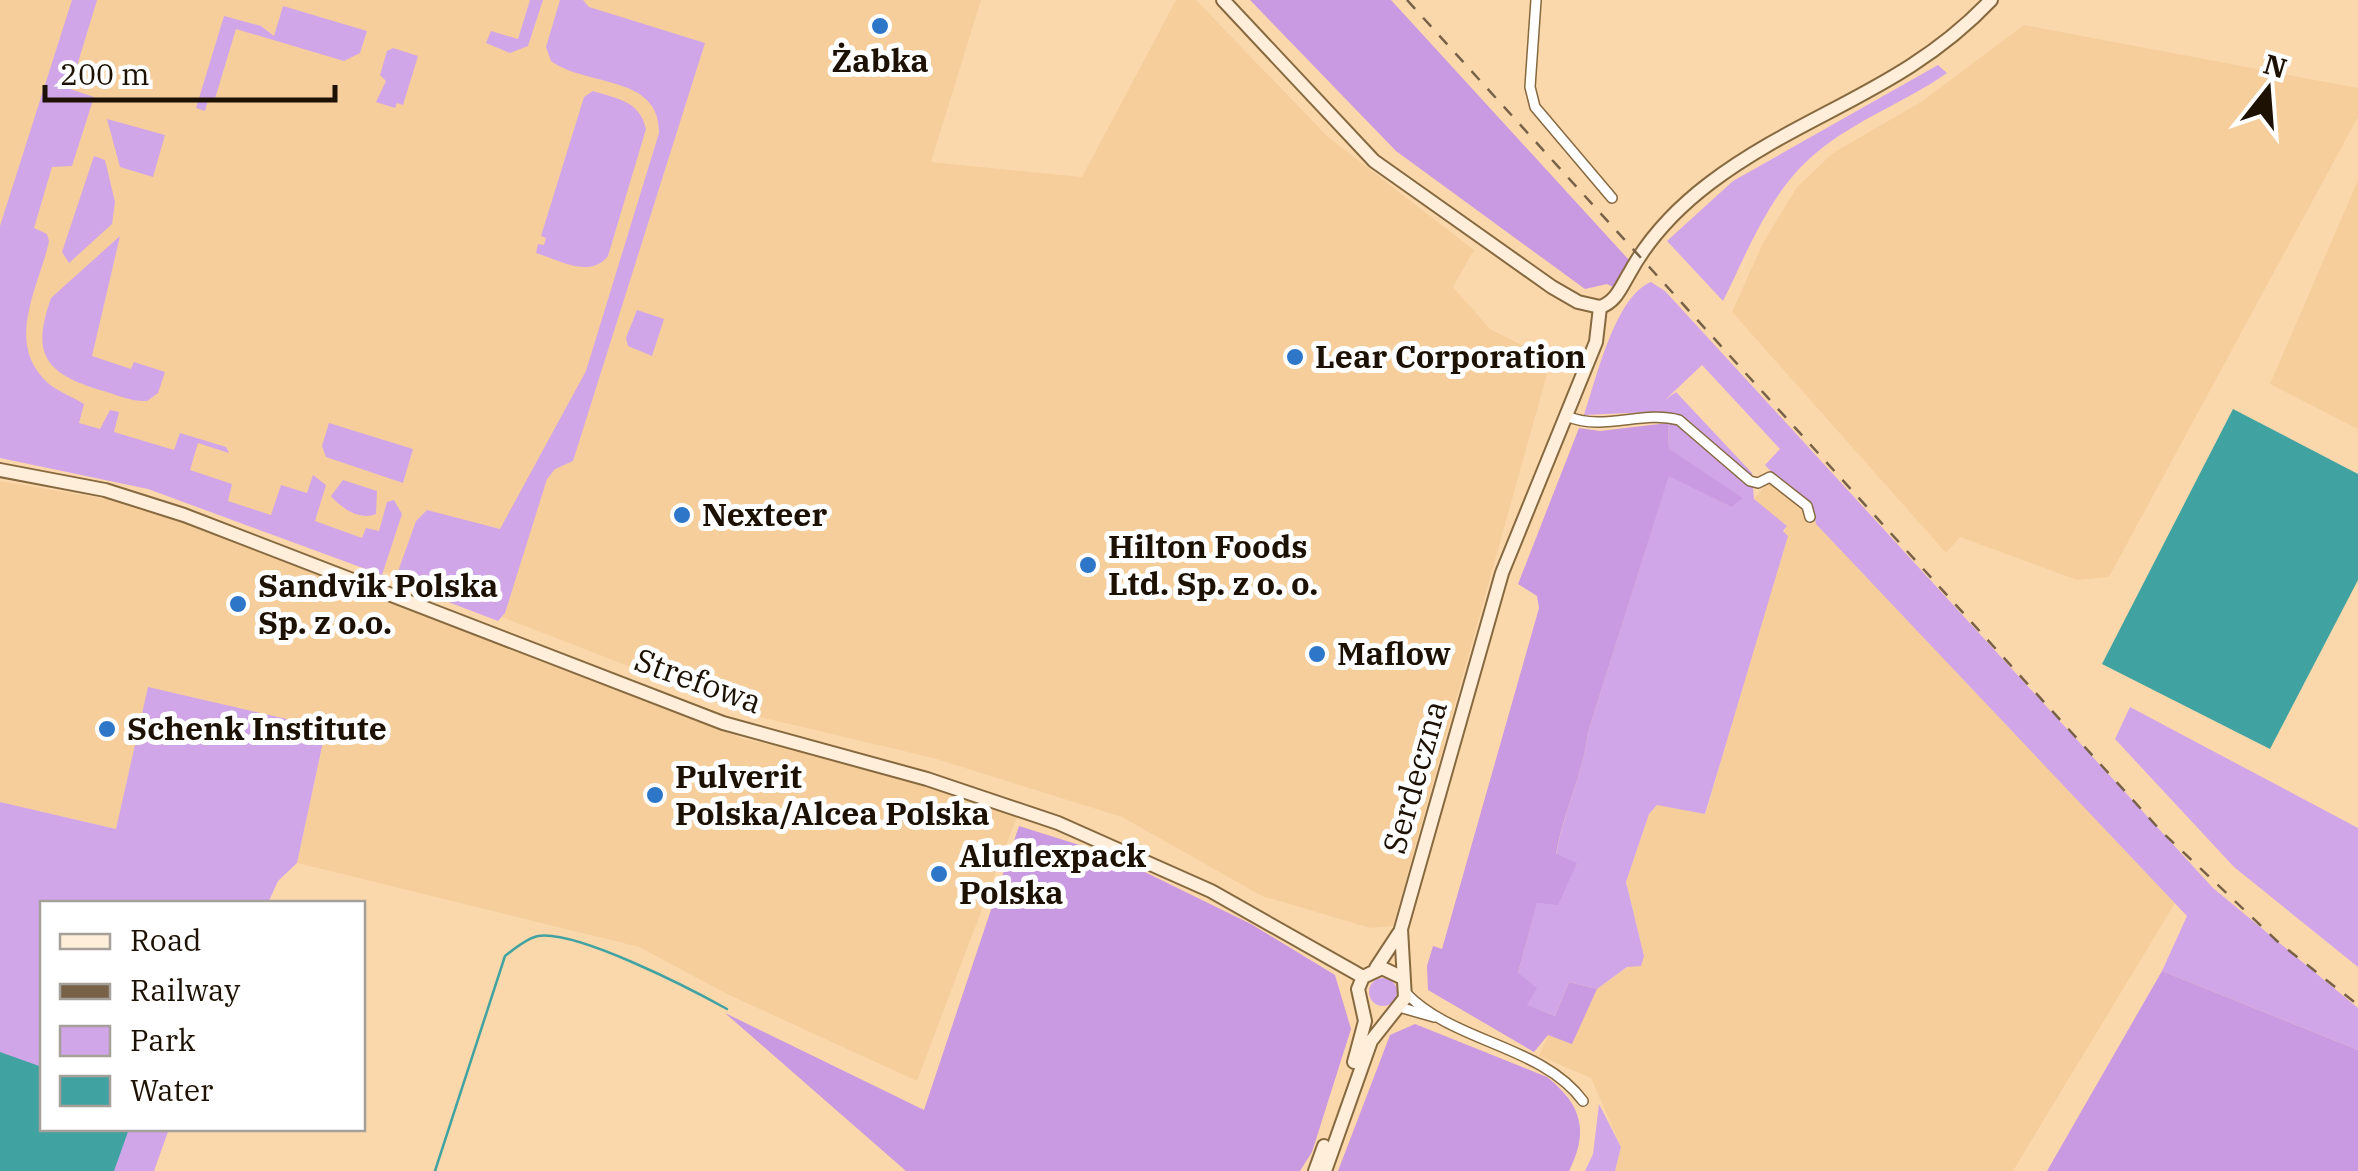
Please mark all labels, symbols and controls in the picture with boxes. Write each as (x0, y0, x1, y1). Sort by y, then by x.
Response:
marker: Żabka (869, 15, 891, 37)
place label: Żabka (831, 39, 929, 81)
scale bar (45, 40, 335, 102)
north arrow (2218, 40, 2318, 140)
text: N (2259, 45, 2291, 87)
text: 200 m (60, 54, 150, 93)
place label: Lear Corporation (1315, 335, 1586, 377)
marker: Lear Corporation (1284, 346, 1306, 368)
place label: Nexteer (702, 493, 827, 535)
marker: Nexteer (671, 504, 693, 526)
place label: Hilton Foods Ltd. Sp. z o. o. (1108, 525, 1318, 604)
marker: Hilton Foods Ltd. Sp. z o. o. (1077, 554, 1099, 576)
place label: Sandvik Polska Sp. z o.o. (258, 564, 498, 643)
marker: Sandvik Polska Sp. z o.o. (227, 593, 249, 615)
place label: Maflow (1337, 632, 1451, 674)
street label: Strefowa (629, 638, 768, 722)
marker: Maflow (1306, 643, 1328, 665)
street label: Serdeczna (1372, 695, 1456, 858)
place label: Schenk Institute (127, 707, 387, 749)
marker: Schenk Institute (96, 718, 118, 740)
place label: Pulverit Polska/Alcea Polska (675, 755, 990, 834)
marker: Pulverit Polska/Alcea Polska (644, 784, 666, 806)
place label: Aluflexpack Polska (959, 834, 1146, 913)
marker: Aluflexpack Polska (928, 863, 950, 885)
legend (40, 901, 365, 1131)
text: Road (130, 920, 202, 959)
text: Railway (130, 970, 240, 1009)
text: Park (130, 1020, 196, 1059)
text: Water (130, 1070, 213, 1109)

